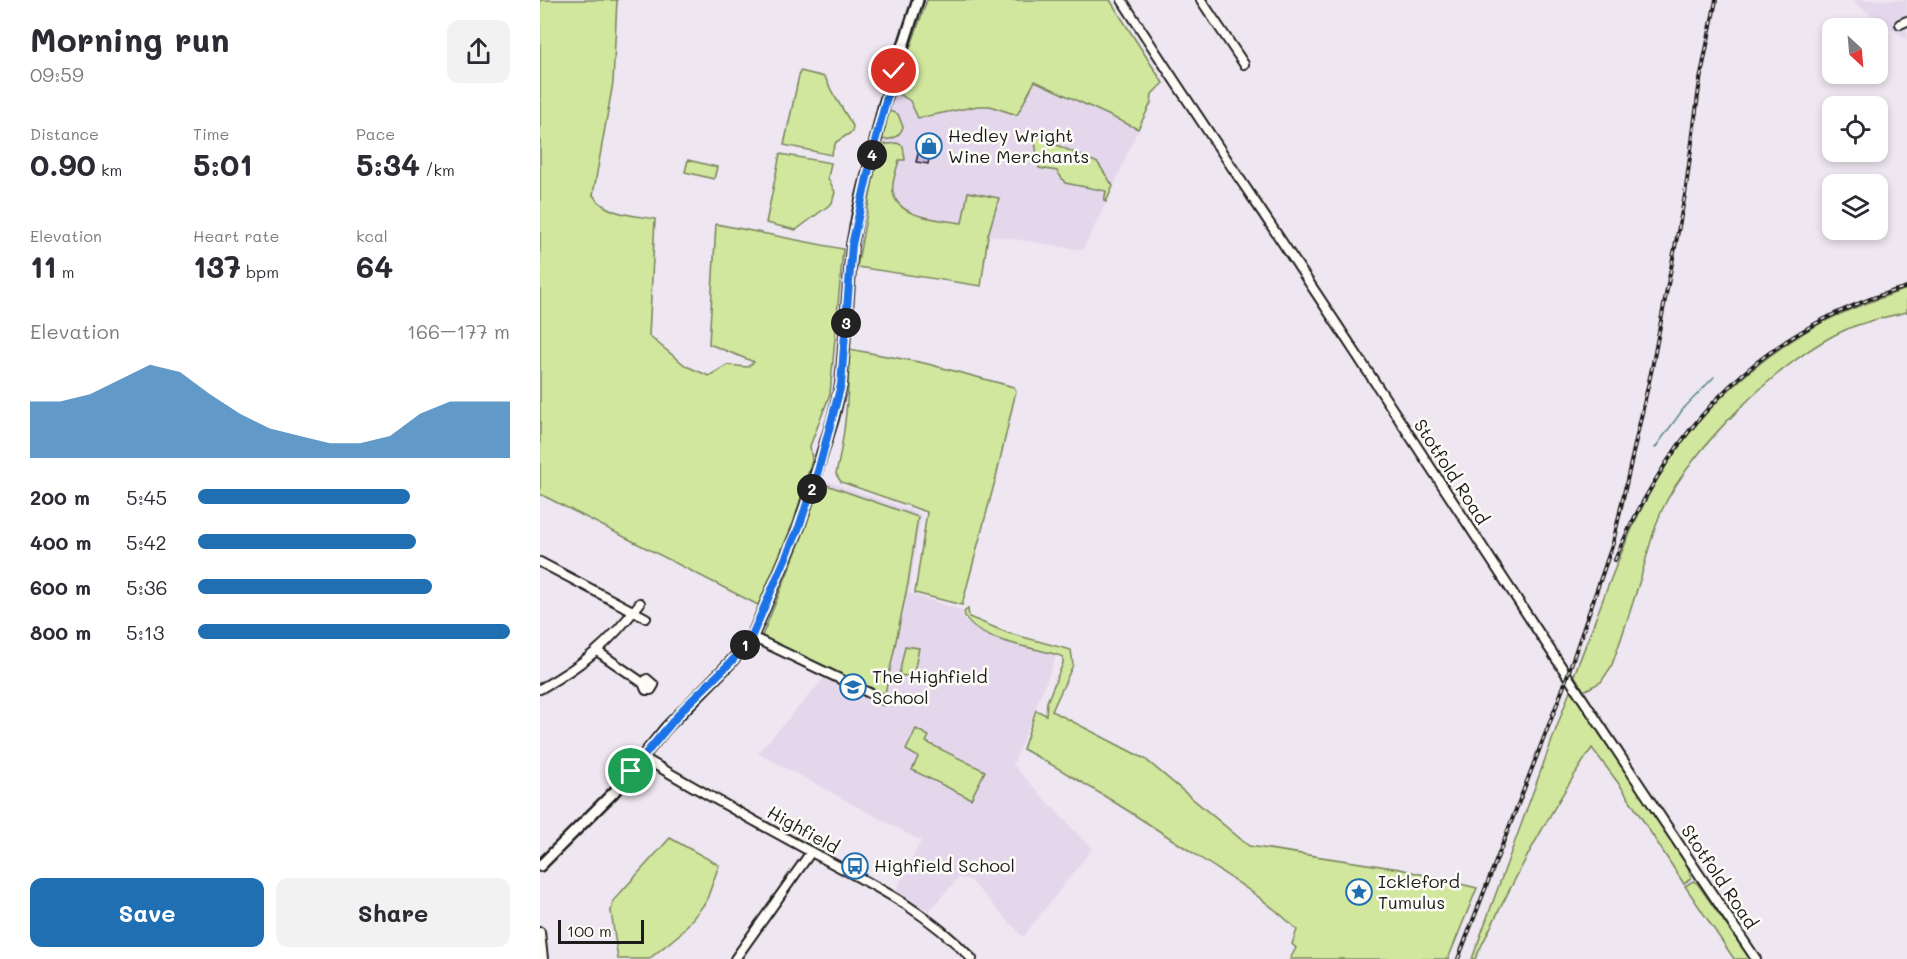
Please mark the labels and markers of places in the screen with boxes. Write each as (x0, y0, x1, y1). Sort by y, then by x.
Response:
pin (868, 45, 919, 96)
place label: Hedley Wright Wine Merchants (948, 123, 1089, 168)
shop icon: Hedley Wright Wine Merchants (914, 131, 944, 161)
pin: 4 (857, 140, 887, 170)
pin: 3 (831, 308, 861, 338)
pin: 2 (797, 474, 827, 504)
pin: 1 (730, 630, 760, 660)
place label: The Highfield School (872, 664, 988, 709)
school or university icon: The Highfield School (838, 672, 868, 702)
pin (605, 745, 656, 796)
bus stop icon: Highfield School (840, 851, 870, 881)
place label: Highfield School (874, 853, 1015, 877)
place label: Ickleford Tumulus (1378, 869, 1460, 914)
place icon: Ickleford Tumulus (1344, 877, 1374, 907)

